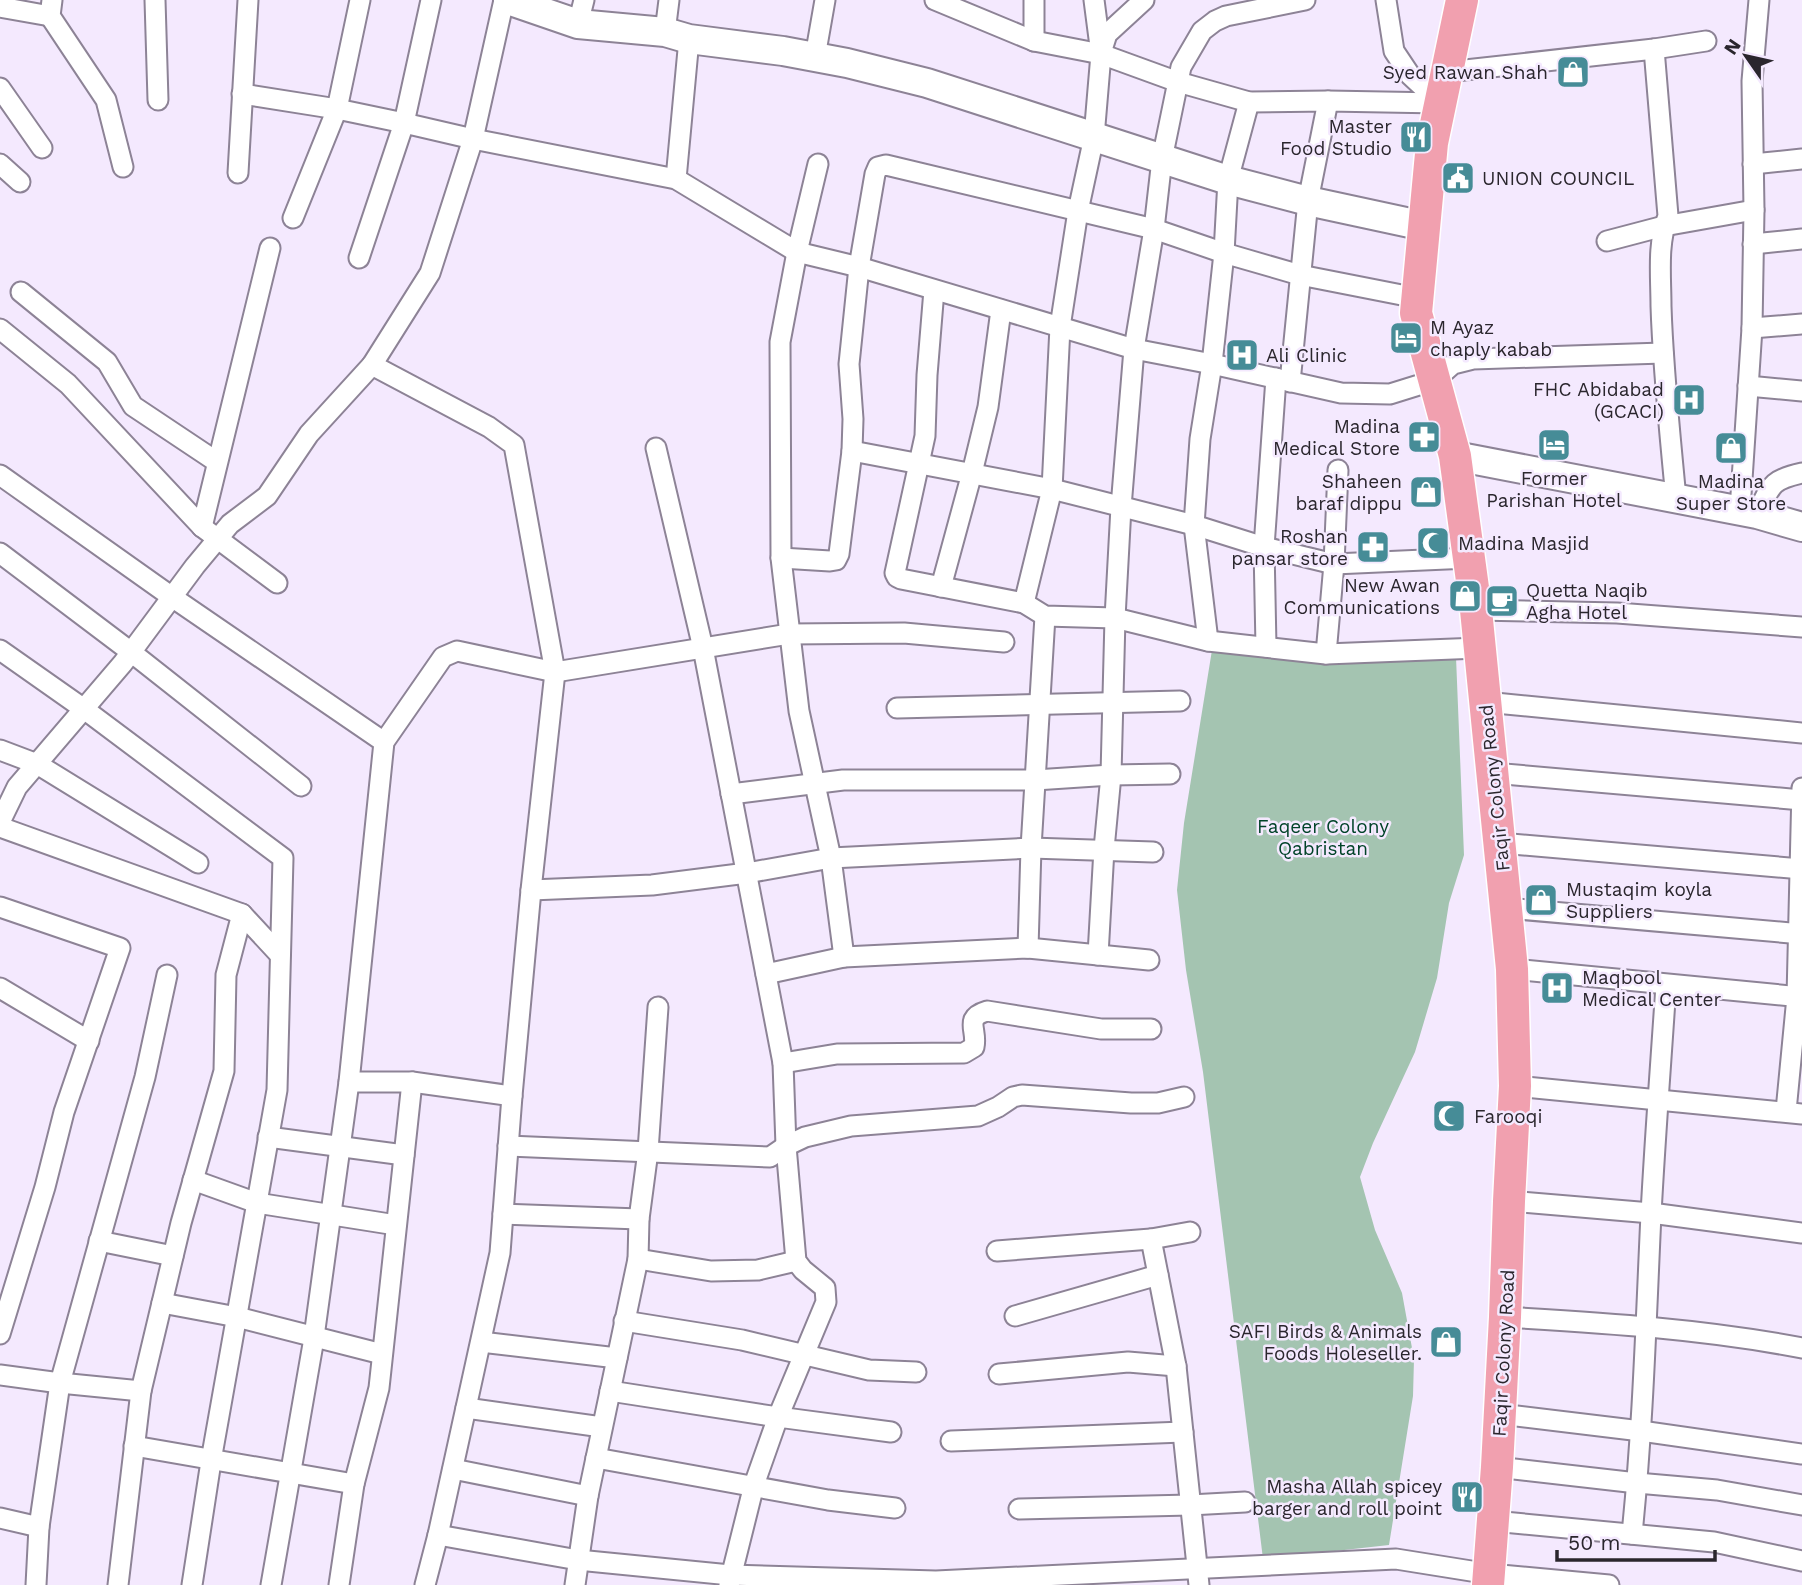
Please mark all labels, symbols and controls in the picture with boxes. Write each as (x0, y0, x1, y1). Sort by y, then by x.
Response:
north arrow (1711, 21, 1781, 91)
text: N (1719, 35, 1746, 59)
shop icon: Syed Rawan Shah (1554, 53, 1592, 91)
place label: Syed Rawan Shah (1383, 61, 1548, 84)
place label: Master Food Studio (1280, 115, 1392, 160)
restaurant icon: Master Food Studio (1397, 118, 1435, 156)
public building icon: UNION COUNCIL (1439, 159, 1477, 197)
place label: UNION COUNCIL (1482, 167, 1634, 190)
place label: M Ayaz chaply kabab (1430, 316, 1552, 361)
hotel icon: M Ayaz chaply kabab (1387, 319, 1425, 357)
hospital icon: Ali Clinic (1223, 336, 1261, 374)
place label: Ali Clinic (1266, 344, 1347, 367)
place label: FHC Abidabad (GCACI) (1533, 378, 1664, 423)
hospital icon: FHC Abidabad (GCACI) (1670, 381, 1708, 419)
place label: Madina Medical Store (1273, 415, 1400, 460)
pharmacy icon: Madina Medical Store (1405, 418, 1443, 456)
hotel icon: Former Parishan Hotel (1535, 426, 1573, 464)
shop icon: Madina Super Store (1712, 429, 1750, 467)
place label: Former Parishan Hotel (1486, 467, 1622, 512)
place label: Shaheen baraf dippu (1295, 470, 1402, 515)
place label: Madina Super Store (1676, 470, 1786, 515)
shop icon: Shaheen baraf dippu (1407, 473, 1445, 511)
mosque icon: Madina Masjid (1414, 524, 1452, 562)
place label: Roshan pansar store (1231, 525, 1348, 570)
pharmacy icon: Roshan pansar store (1354, 528, 1392, 566)
place label: Madina Masjid (1458, 532, 1589, 555)
place label: New Awan Communications (1284, 574, 1440, 619)
shop icon: New Awan Communications (1446, 577, 1484, 615)
place label: Quetta Naqib Agha Hotel (1526, 579, 1648, 624)
cafe icon: Quetta Naqib Agha Hotel (1483, 582, 1521, 620)
street label: Faqir Colony Road (1474, 703, 1515, 872)
park label: Faqeer Colony Qabristan (1257, 815, 1389, 860)
place label: Mustaqim koyla Suppliers (1566, 878, 1712, 923)
shop icon: Mustaqim koyla Suppliers (1522, 881, 1560, 919)
place label: Maqbool Medical Center (1582, 966, 1722, 1011)
hospital icon: Maqbool Medical Center (1538, 969, 1576, 1007)
mosque icon: Farooqi (1430, 1097, 1468, 1135)
place label: Farooqi (1474, 1105, 1543, 1128)
street label: Faqir Colony Road (1488, 1269, 1519, 1437)
place label: SAFI Birds & Animals Foods Holeseller. (1229, 1320, 1422, 1365)
shop icon: SAFI Birds & Animals Foods Holeseller. (1427, 1323, 1465, 1361)
place label: Masha Allah spicey barger and roll point (1252, 1475, 1442, 1520)
restaurant icon: Masha Allah spicey barger and roll point (1448, 1478, 1486, 1516)
scale bar (1557, 1518, 1714, 1562)
text: 50 m (1568, 1530, 1620, 1555)

